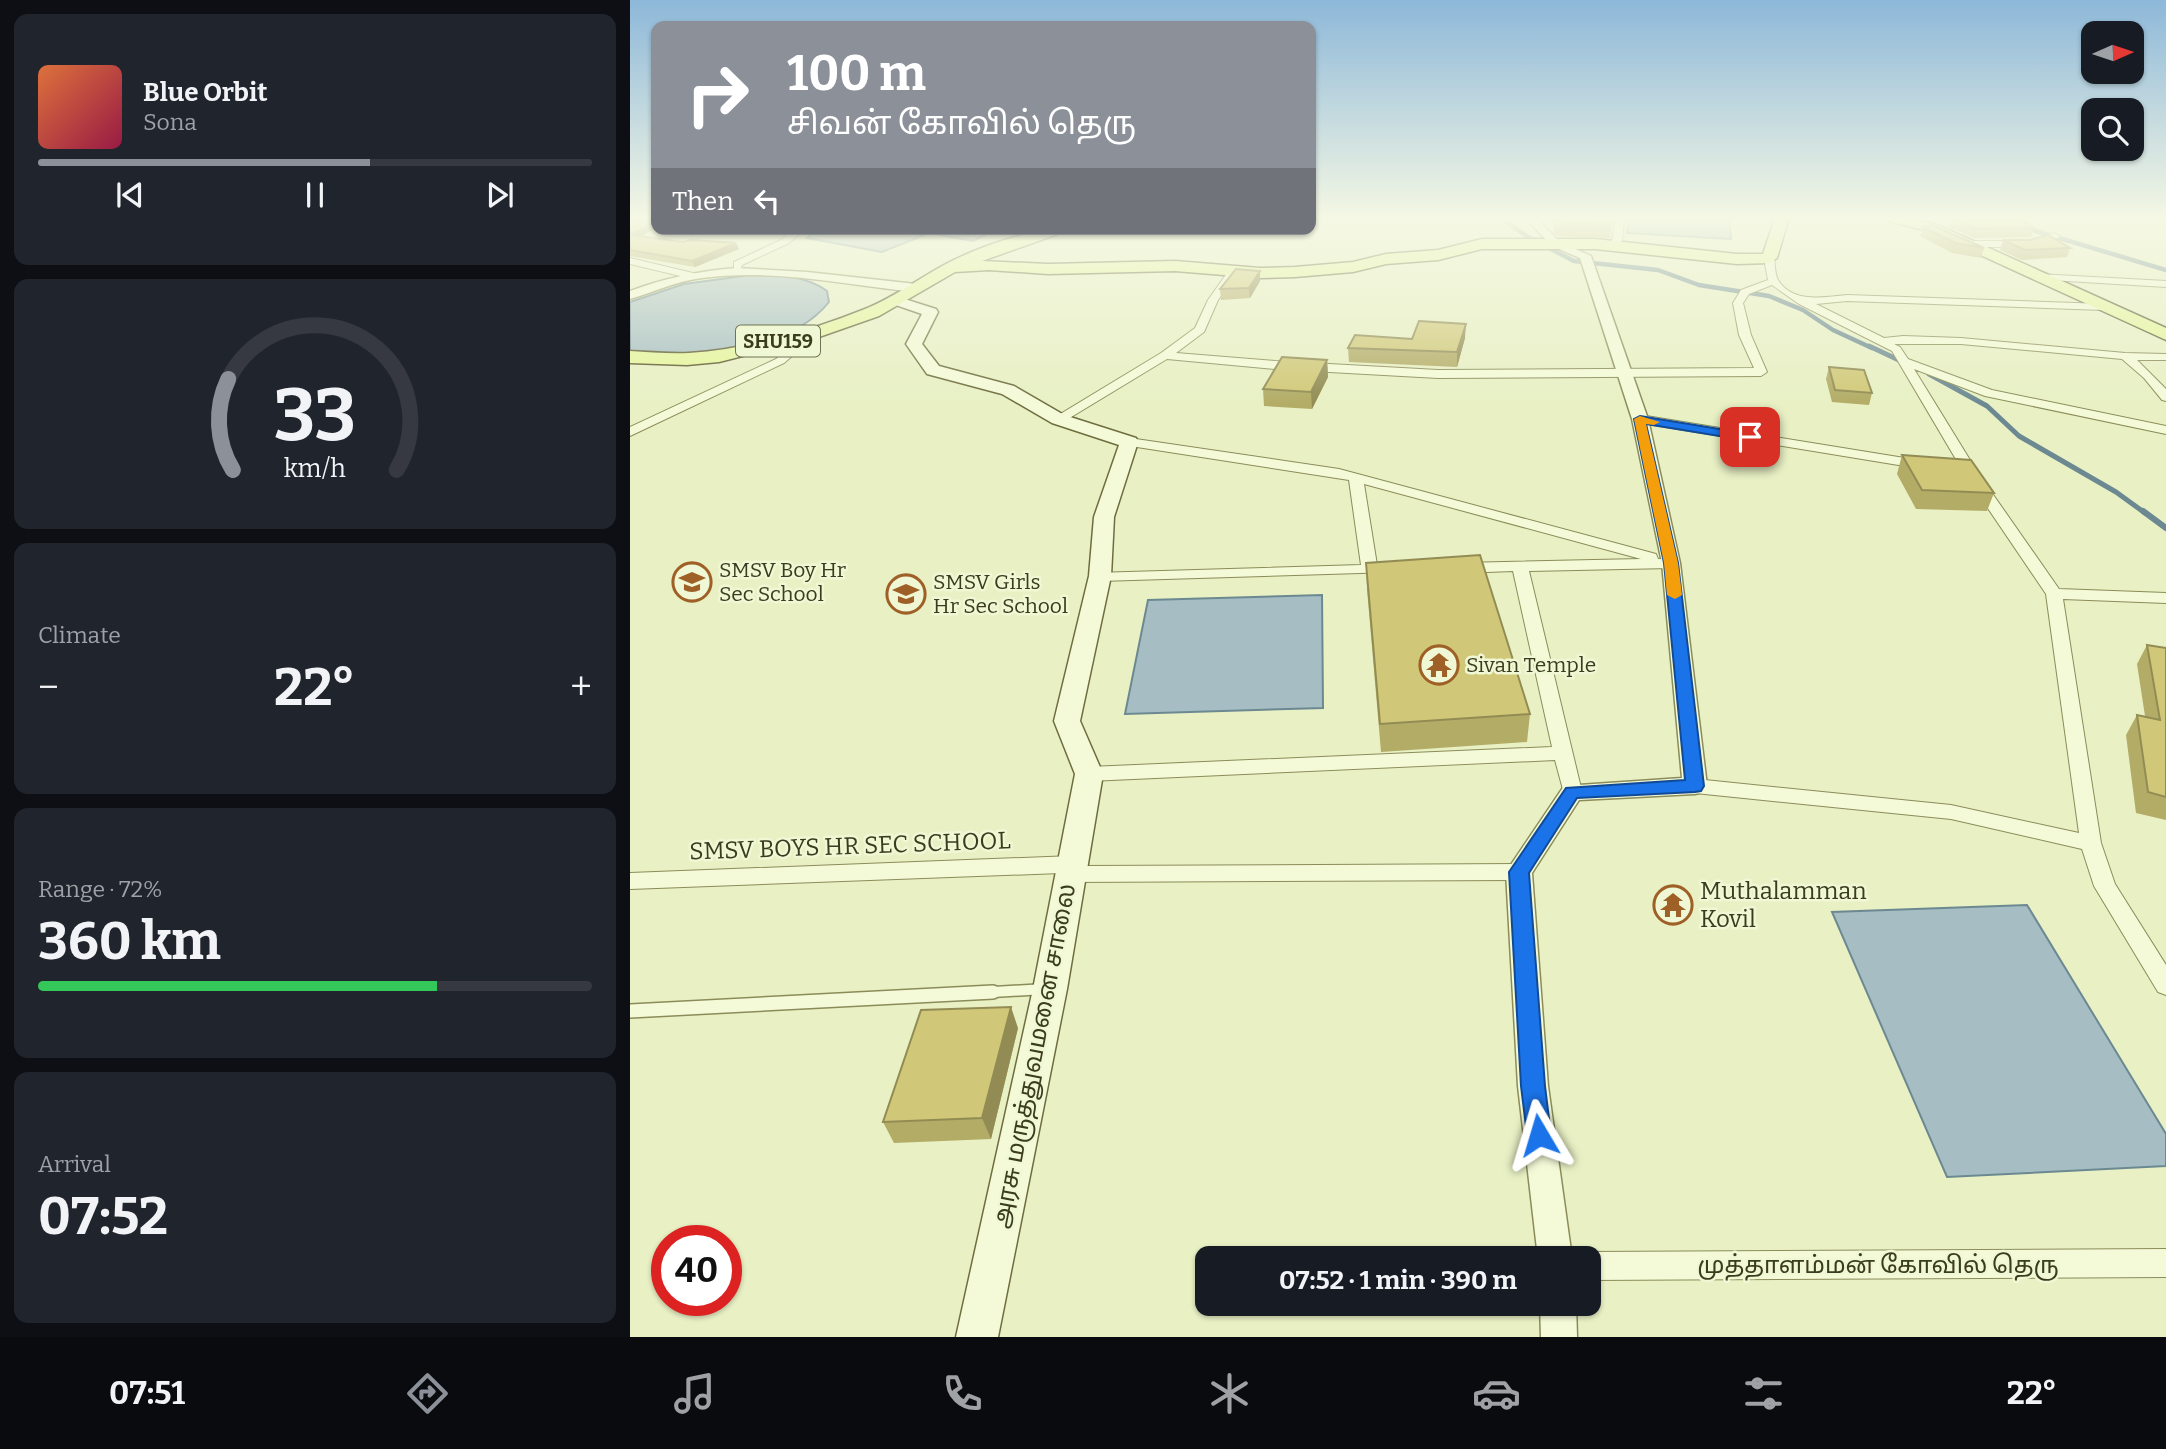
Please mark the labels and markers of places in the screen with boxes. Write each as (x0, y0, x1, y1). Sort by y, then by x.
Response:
pin (1720, 407, 1780, 467)
place label: SMSV Boy Hr Sec School (719, 557, 846, 607)
school or university icon: SMSV Boy Hr Sec School (671, 561, 713, 603)
place label: SMSV Girls Hr Sec School (933, 569, 1068, 619)
school or university icon: SMSV Girls Hr Sec School (885, 573, 927, 615)
temple icon: Sivan Temple (1418, 644, 1460, 686)
place label: Sivan Temple (1466, 652, 1596, 678)
place label: Muthalamman Kovil (1700, 877, 1867, 933)
temple icon: Muthalamman Kovil (1652, 884, 1694, 926)

